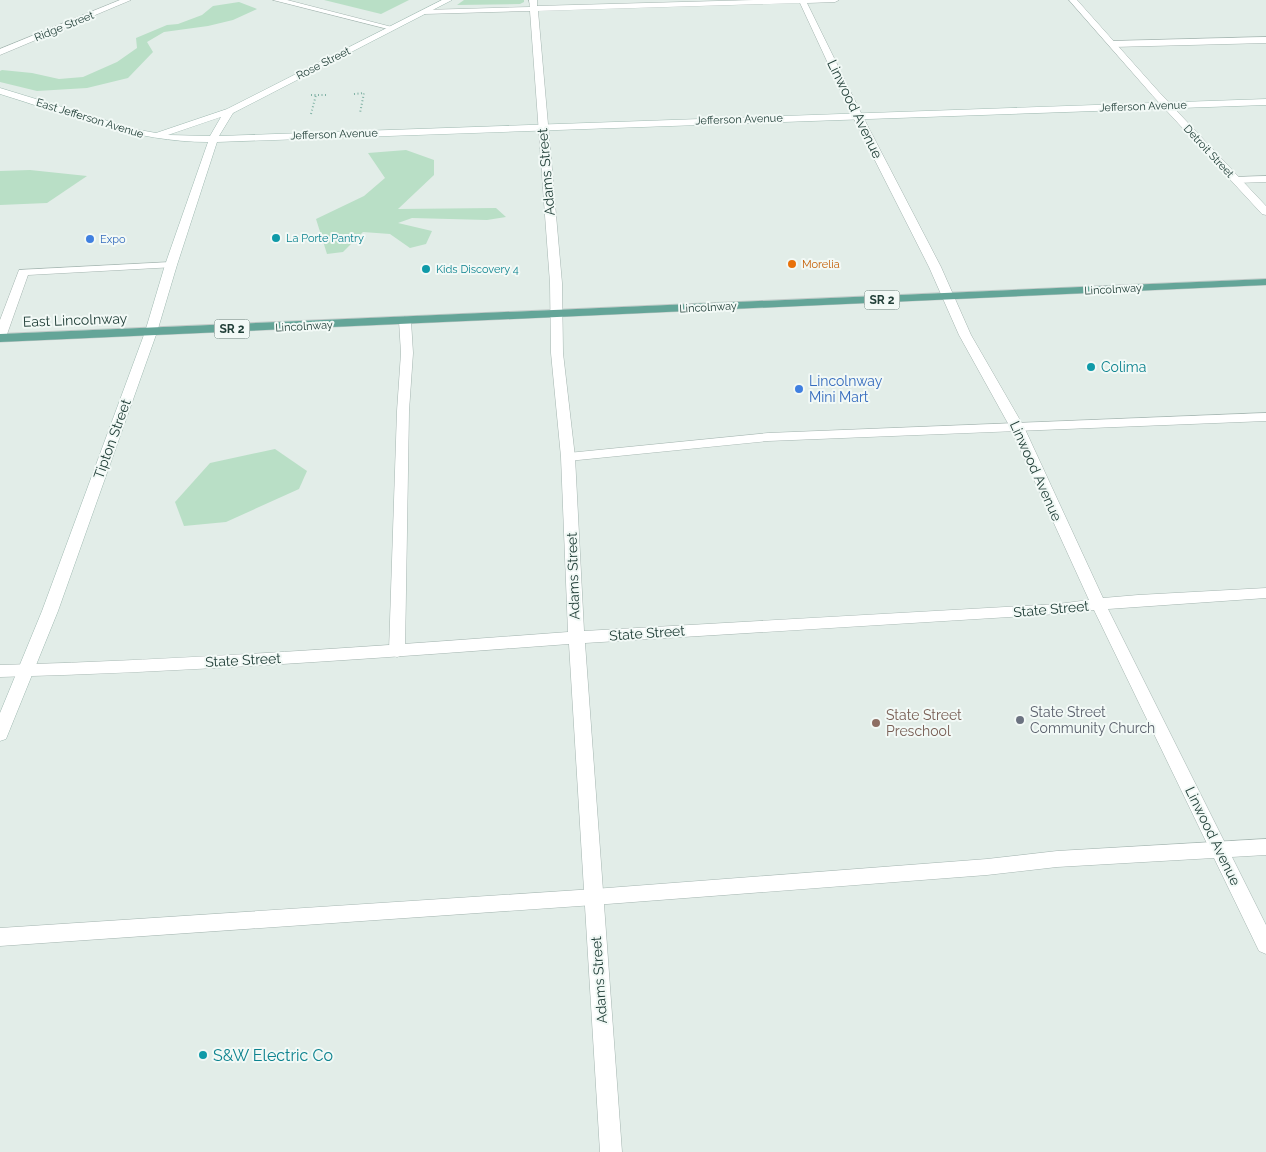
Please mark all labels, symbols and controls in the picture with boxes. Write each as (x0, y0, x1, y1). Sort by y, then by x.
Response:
street label: Ridge Street (33, 9, 96, 44)
street label: Rose Street (294, 44, 353, 83)
street label: Linwood Avenue (824, 57, 886, 161)
street label: East Jefferson Avenue (35, 96, 146, 141)
street label: Jefferson Avenue (1099, 98, 1187, 115)
street label: Jefferson Avenue (695, 111, 783, 128)
street label: Detroit Street (1181, 122, 1237, 181)
street label: Jefferson Avenue (290, 126, 378, 143)
street label: Adams Street (534, 127, 558, 216)
marker: La Porte Pantry (270, 232, 282, 244)
place label: La Porte Pantry (286, 232, 364, 245)
marker: Expo (84, 233, 96, 245)
place label: Expo (100, 233, 126, 246)
marker: Morelia (786, 258, 798, 270)
place label: Morelia (802, 258, 840, 271)
marker: Kids Discovery 4 (420, 263, 432, 275)
place label: Kids Discovery 4 (436, 263, 519, 276)
street label: Lincolnway (1084, 281, 1142, 297)
road number: SR 2 (864, 290, 900, 310)
street label: Lincolnway (679, 299, 737, 315)
street label: East Lincolnway (23, 310, 128, 330)
street label: Lincolnway (275, 318, 333, 334)
road number: SR 2 (214, 320, 250, 338)
place label: Colima (1101, 359, 1146, 375)
marker: Colima (1085, 361, 1097, 373)
place label: Lincolnway Mini Mart (809, 373, 883, 405)
marker: Lincolnway Mini Mart (793, 383, 805, 395)
street label: Tipton Street (90, 397, 134, 481)
street label: Linwood Avenue (1007, 418, 1065, 524)
street label: Adams Street (563, 532, 583, 620)
street label: State Street (1013, 598, 1090, 620)
street label: State Street (609, 622, 686, 644)
street label: State Street (205, 650, 282, 670)
place label: State Street Community Church (1030, 704, 1155, 736)
place label: State Street Preschool (886, 707, 962, 739)
marker: State Street Community Church (1014, 714, 1026, 726)
marker: State Street Preschool (870, 717, 882, 729)
street label: Linwood Avenue (1182, 784, 1244, 888)
street label: Adams Street (588, 935, 610, 1024)
place label: S&W Electric Co (213, 1046, 333, 1065)
marker: S&W Electric Co (197, 1049, 209, 1061)

